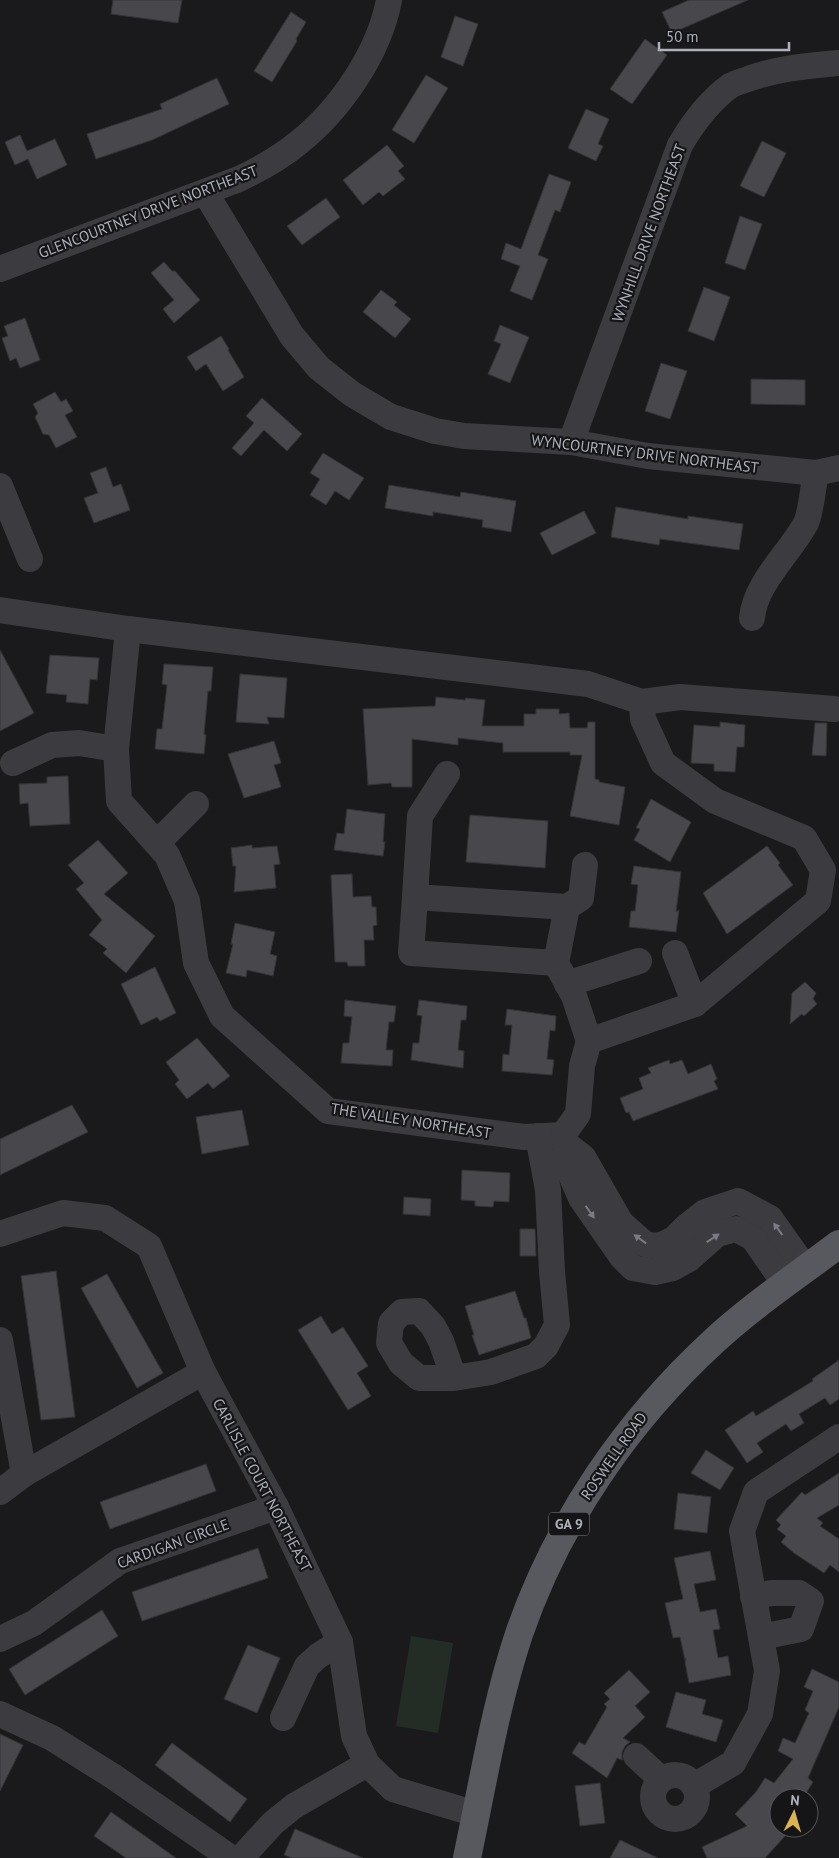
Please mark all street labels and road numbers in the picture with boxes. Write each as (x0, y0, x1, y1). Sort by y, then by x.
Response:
street label: WYNHILL DRIVE NORTHEAST (607, 141, 690, 324)
street label: GLENCOURTNEY DRIVE NORTHEAST (36, 161, 261, 262)
street label: WYNCOURTNEY DRIVE NORTHEAST (530, 430, 761, 477)
street label: THE VALLEY NORTHEAST (330, 1098, 493, 1143)
street label: CARLISLE COURT NORTHEAST (209, 1395, 317, 1575)
street label: ROSWELL ROAD (576, 1408, 651, 1503)
road number: GA 9 (549, 1512, 589, 1536)
street label: CARDIGAN CIRCLE (114, 1514, 231, 1573)

